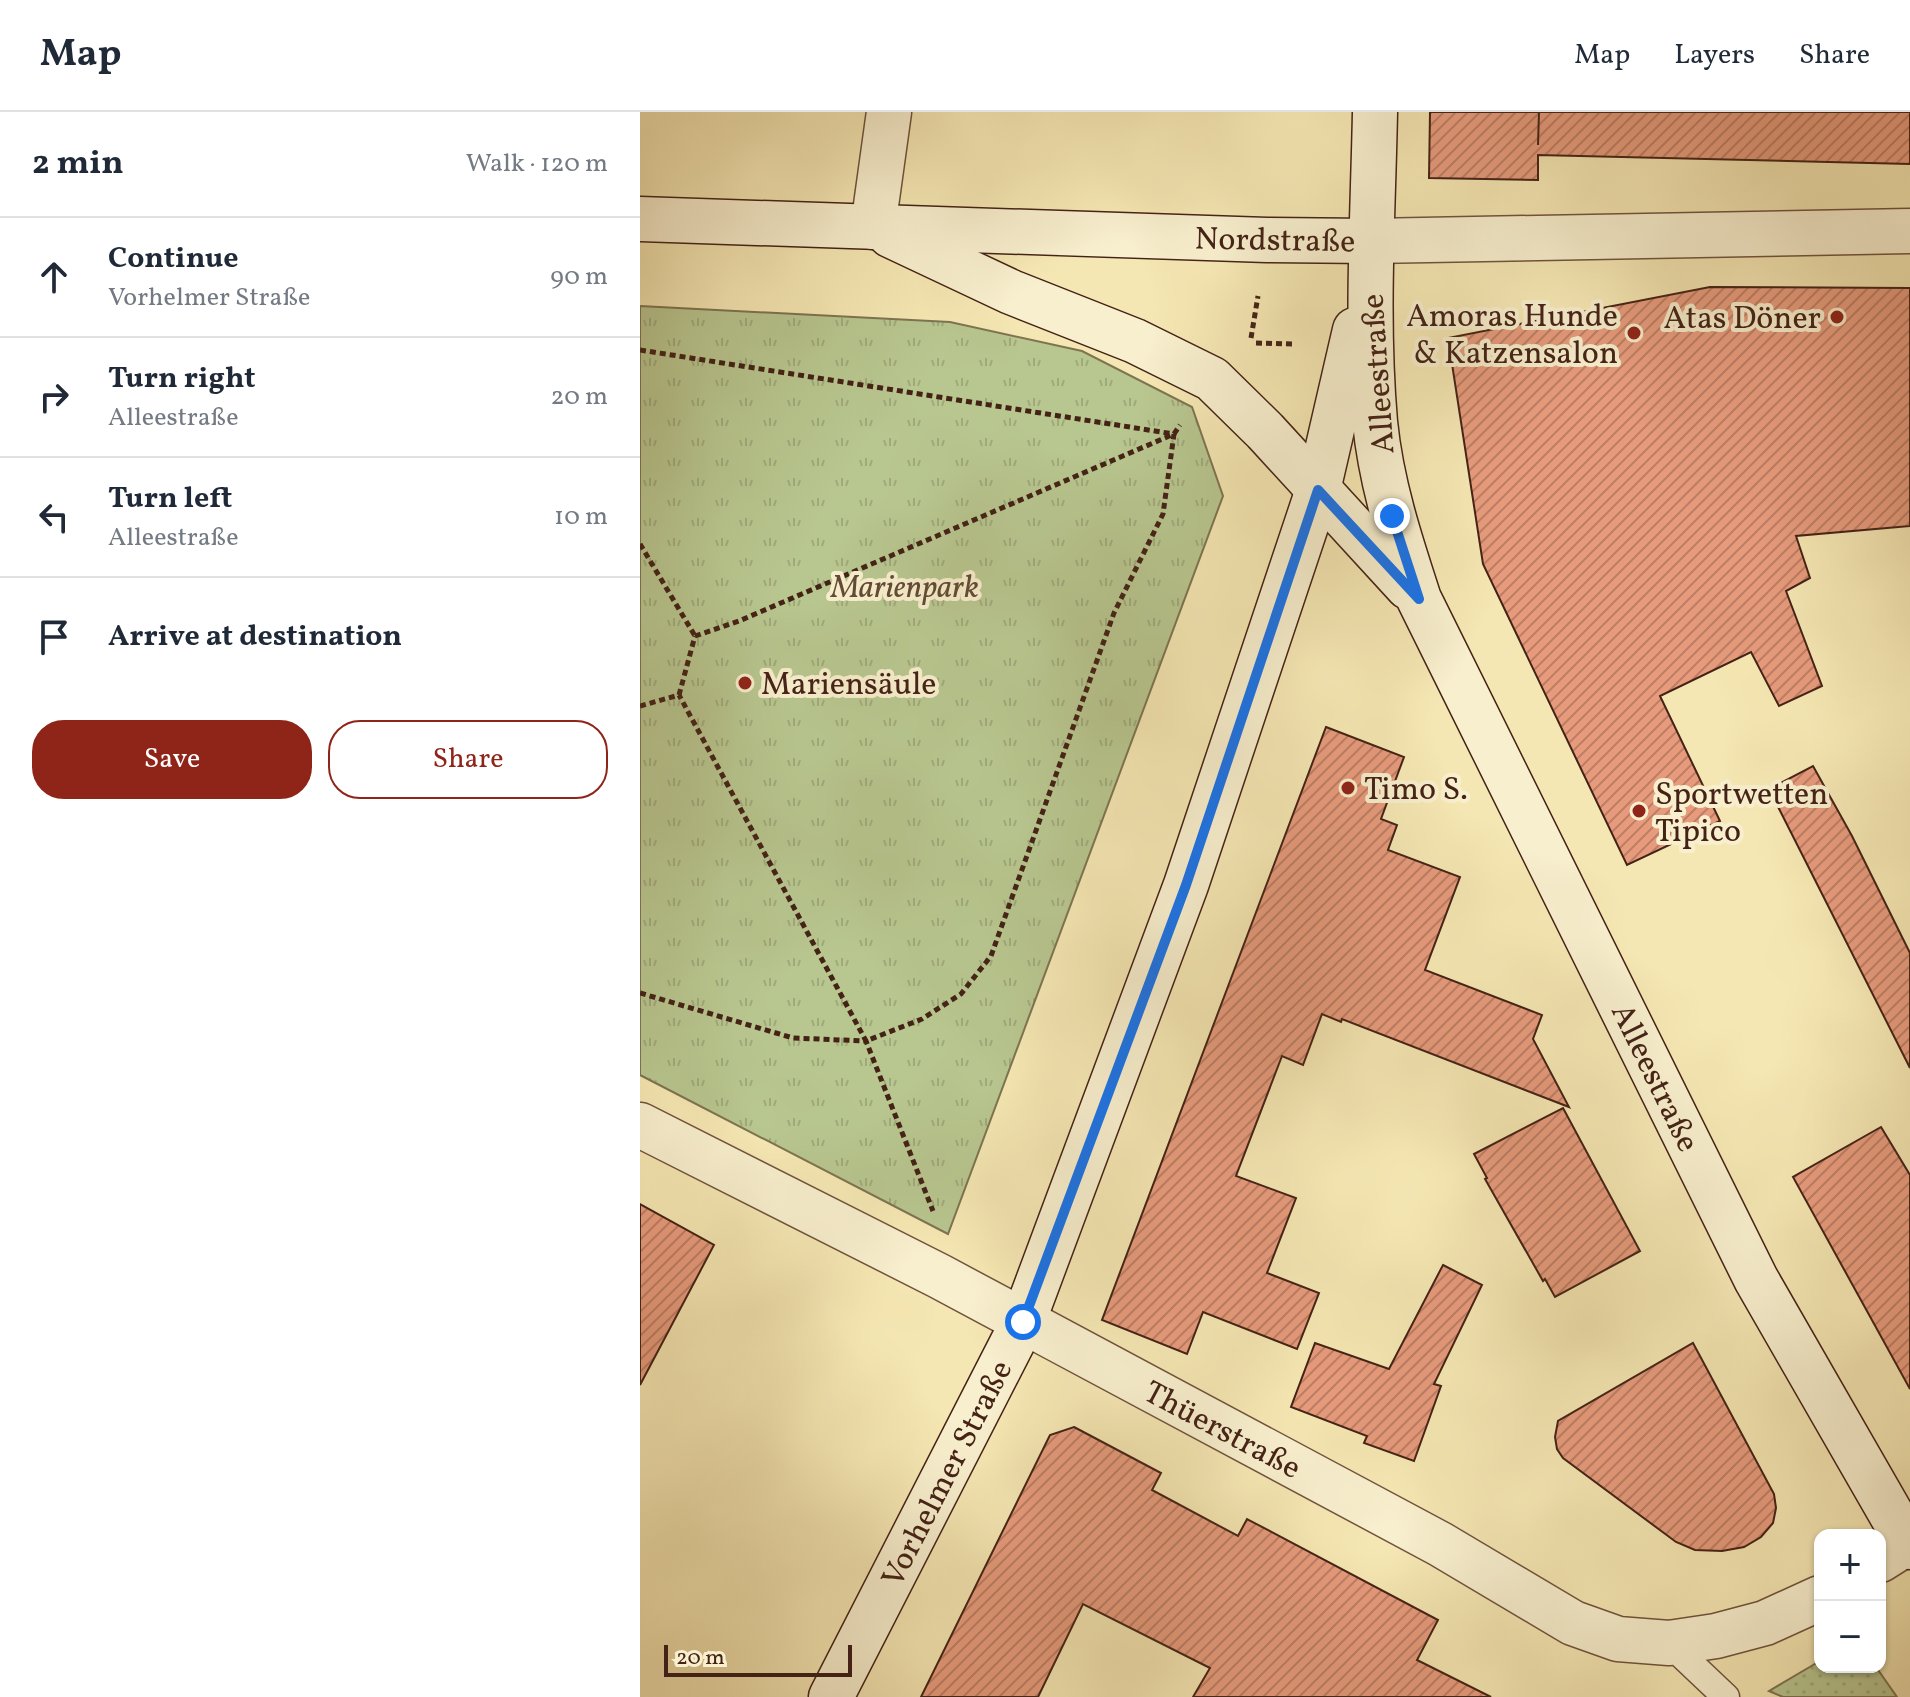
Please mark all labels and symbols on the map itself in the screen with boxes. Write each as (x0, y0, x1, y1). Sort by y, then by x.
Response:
street label: Nordstraße (1194, 219, 1356, 265)
street label: Alleestraße (1352, 292, 1408, 455)
place label: Amoras Hunde & Katzensalon (1406, 296, 1618, 377)
place label: Atas Döner (1664, 298, 1821, 342)
marker: Atas Döner (1828, 308, 1846, 326)
marker: Amoras Hunde & Katzensalon (1625, 324, 1643, 342)
route end (1374, 498, 1410, 534)
park label: Marienpark (830, 567, 979, 611)
place label: Mariensäule (761, 664, 936, 708)
marker: Mariensäule (736, 674, 754, 692)
place label: Timo S. (1364, 769, 1468, 813)
place label: Sportwetten Tipico (1655, 774, 1828, 855)
marker: Timo S. (1339, 779, 1357, 797)
marker: Sportwetten Tipico (1630, 802, 1648, 820)
street label: Alleestraße (1598, 997, 1708, 1160)
route start (1005, 1304, 1041, 1340)
street label: Vorhelmer Straße (873, 1353, 1025, 1595)
street label: Thüerstraße (1135, 1372, 1308, 1492)
scale bar (664, 1641, 852, 1677)

